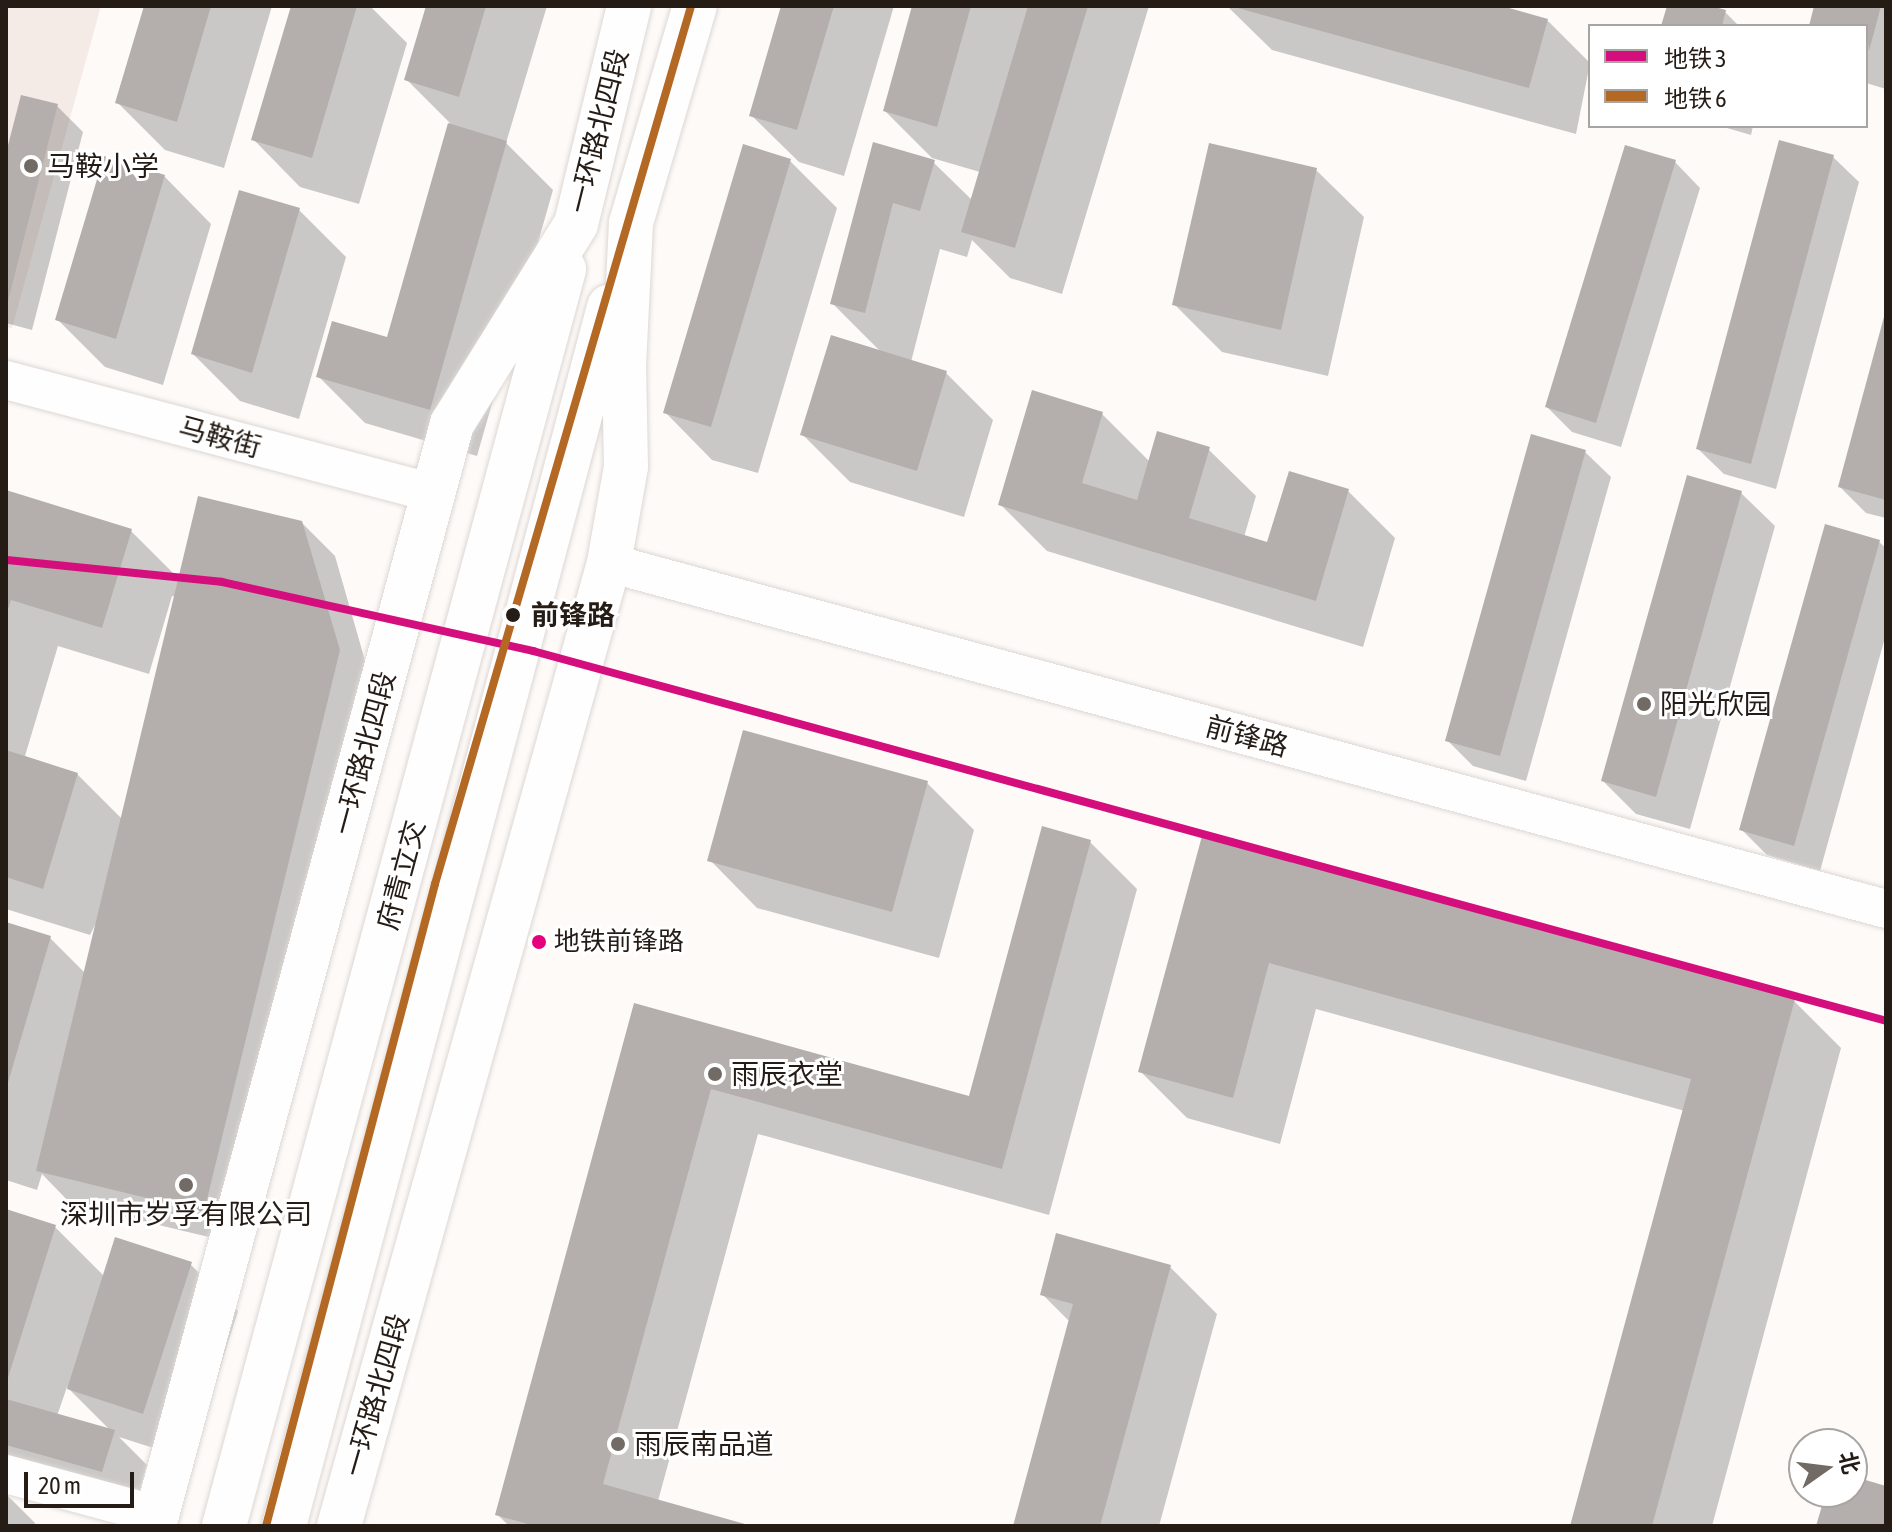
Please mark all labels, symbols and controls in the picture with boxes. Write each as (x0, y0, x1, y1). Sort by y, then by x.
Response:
legend (1588, 24, 1868, 128)
street label: 一环路北四段 (561, 45, 635, 217)
text: 地铁 3 (1664, 45, 1727, 72)
text: 地铁 6 (1664, 85, 1727, 112)
place label: 马鞍小学 (47, 149, 159, 183)
marker: 马鞍小学 (22, 157, 40, 175)
street label: 马鞍街 (175, 410, 265, 464)
place label: 前锋路 (531, 598, 615, 632)
marker: 前锋路 (502, 604, 524, 626)
street label: 一环路北四段 (326, 668, 402, 838)
place label: 阳光欣园 (1660, 687, 1772, 721)
marker: 阳光欣园 (1635, 695, 1653, 713)
street label: 前锋路 (1202, 709, 1292, 763)
street label: 府青立交 (370, 817, 432, 933)
place label: 地铁前锋路 (554, 926, 684, 958)
marker: 地铁前锋路 (531, 934, 547, 950)
place label: 雨辰衣堂 (731, 1057, 843, 1091)
marker: 雨辰衣堂 (706, 1065, 724, 1083)
marker: 深圳市岁孚有限公司 (177, 1176, 195, 1194)
place label: 深圳市岁孚有限公司 (60, 1197, 312, 1231)
street label: 一环路北四段 (337, 1310, 415, 1480)
place label: 雨辰南品道 (634, 1427, 774, 1461)
north arrow (1788, 1428, 1868, 1508)
marker: 雨辰南品道 (609, 1435, 627, 1453)
text: 北 (1834, 1449, 1865, 1476)
scale bar (28, 1456, 138, 1506)
text: 20 m (38, 1472, 81, 1499)

